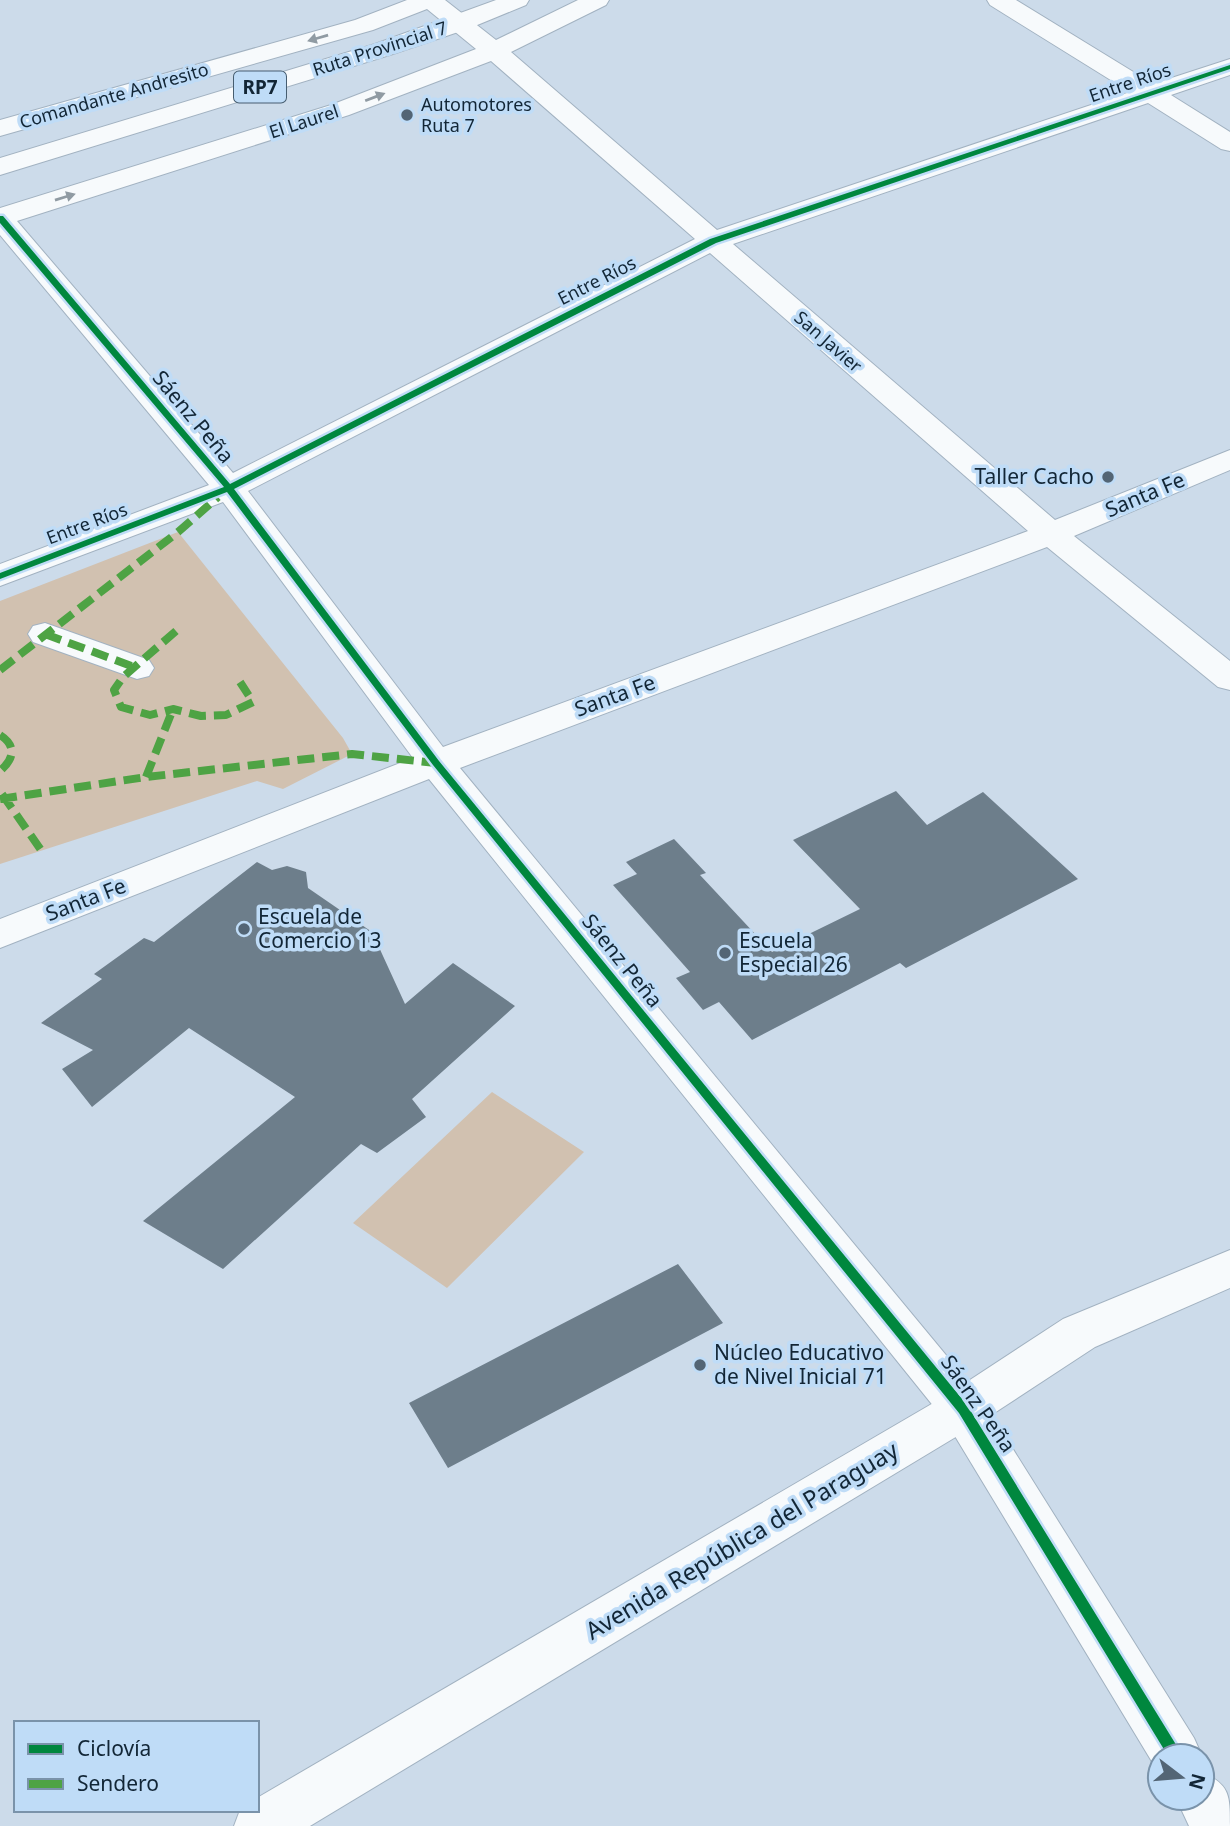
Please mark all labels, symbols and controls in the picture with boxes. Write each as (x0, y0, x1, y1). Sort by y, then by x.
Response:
street label: Ruta Provincial 7 (309, 15, 450, 81)
one-way arrow (307, 33, 328, 43)
street label: Comandante Andresito (16, 57, 211, 134)
street label: Entre Ríos (1086, 57, 1174, 107)
road number: RP7 (234, 72, 286, 102)
one-way arrow (364, 91, 385, 102)
place label: Automotores Ruta 7 (421, 92, 532, 137)
street label: El Laurel (266, 99, 342, 144)
marker: Automotores Ruta 7 (399, 107, 415, 123)
one-way arrow (55, 191, 76, 202)
street label: Entre Ríos (553, 250, 640, 310)
street label: San Javier (790, 305, 868, 378)
street label: Sáenz Peña (147, 364, 241, 469)
place label: Taller Cacho (975, 462, 1094, 490)
street label: Santa Fe (1101, 465, 1189, 523)
marker: Taller Cacho (1100, 469, 1116, 485)
street label: Entre Ríos (43, 497, 131, 549)
street label: Santa Fe (570, 668, 659, 723)
street label: Santa Fe (41, 871, 130, 927)
place label: Escuela de Comercio 13 (258, 902, 381, 954)
street label: Sáenz Peña (576, 908, 669, 1013)
marker: Escuela de Comercio 13 (236, 921, 252, 937)
place label: Escuela Especial 26 (739, 926, 848, 978)
marker: Escuela Especial 26 (717, 945, 733, 961)
place label: Núcleo Educativo de Nivel Inicial 71 (714, 1338, 887, 1390)
street label: Sáenz Peña (935, 1349, 1023, 1458)
marker: Núcleo Educativo de Nivel Inicial 71 (692, 1357, 708, 1373)
street label: Avenida República del Paraguay (578, 1433, 905, 1647)
legend (14, 1721, 259, 1812)
text: Ciclovía (77, 1734, 151, 1762)
north arrow (1146, 1742, 1216, 1812)
text: Sendero (77, 1769, 159, 1797)
text: N (1183, 1771, 1212, 1793)

